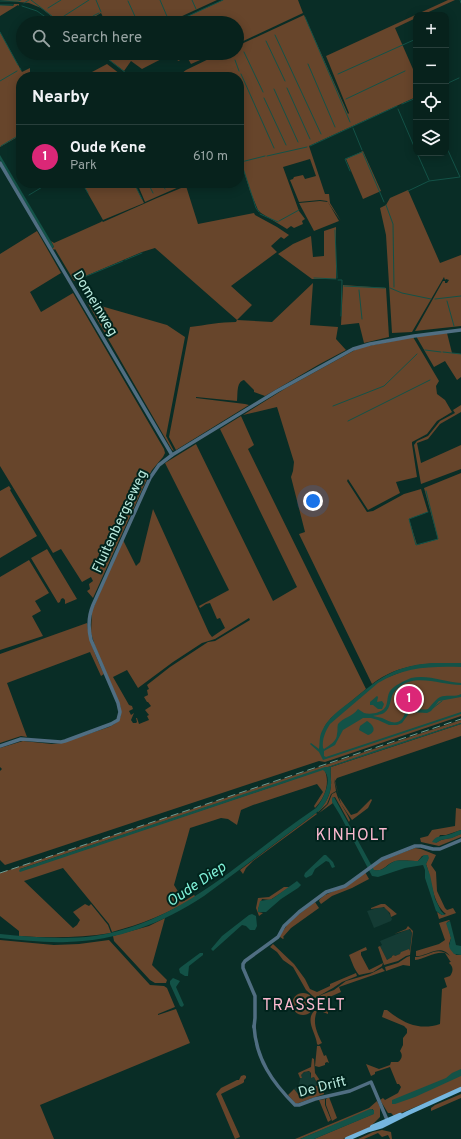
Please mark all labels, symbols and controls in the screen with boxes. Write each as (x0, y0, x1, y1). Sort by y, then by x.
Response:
map controls (413, 12, 449, 156)
button: + (413, 12, 449, 48)
search box (16, 16, 244, 60)
icon: search (30, 27, 52, 49)
text: Search here (62, 29, 142, 48)
button: − (413, 48, 449, 84)
button: locate (413, 84, 449, 120)
text: Nearby (32, 87, 89, 109)
button: layers (413, 120, 449, 156)
text: Oude Kene (70, 139, 146, 158)
text: 1 (42, 149, 48, 165)
text: 610 m (193, 149, 228, 165)
text: Park (70, 158, 97, 174)
street label: Domeinweg (68, 268, 121, 340)
street label: Fluitenbergseweg (89, 467, 152, 576)
your location (303, 491, 323, 511)
pin: 1 (396, 684, 422, 714)
district label: KINHOLT (316, 826, 389, 846)
water label: Oude Diep (164, 858, 231, 912)
district label: TRASSELT (262, 996, 346, 1016)
street label: De Drift (297, 1073, 348, 1102)

